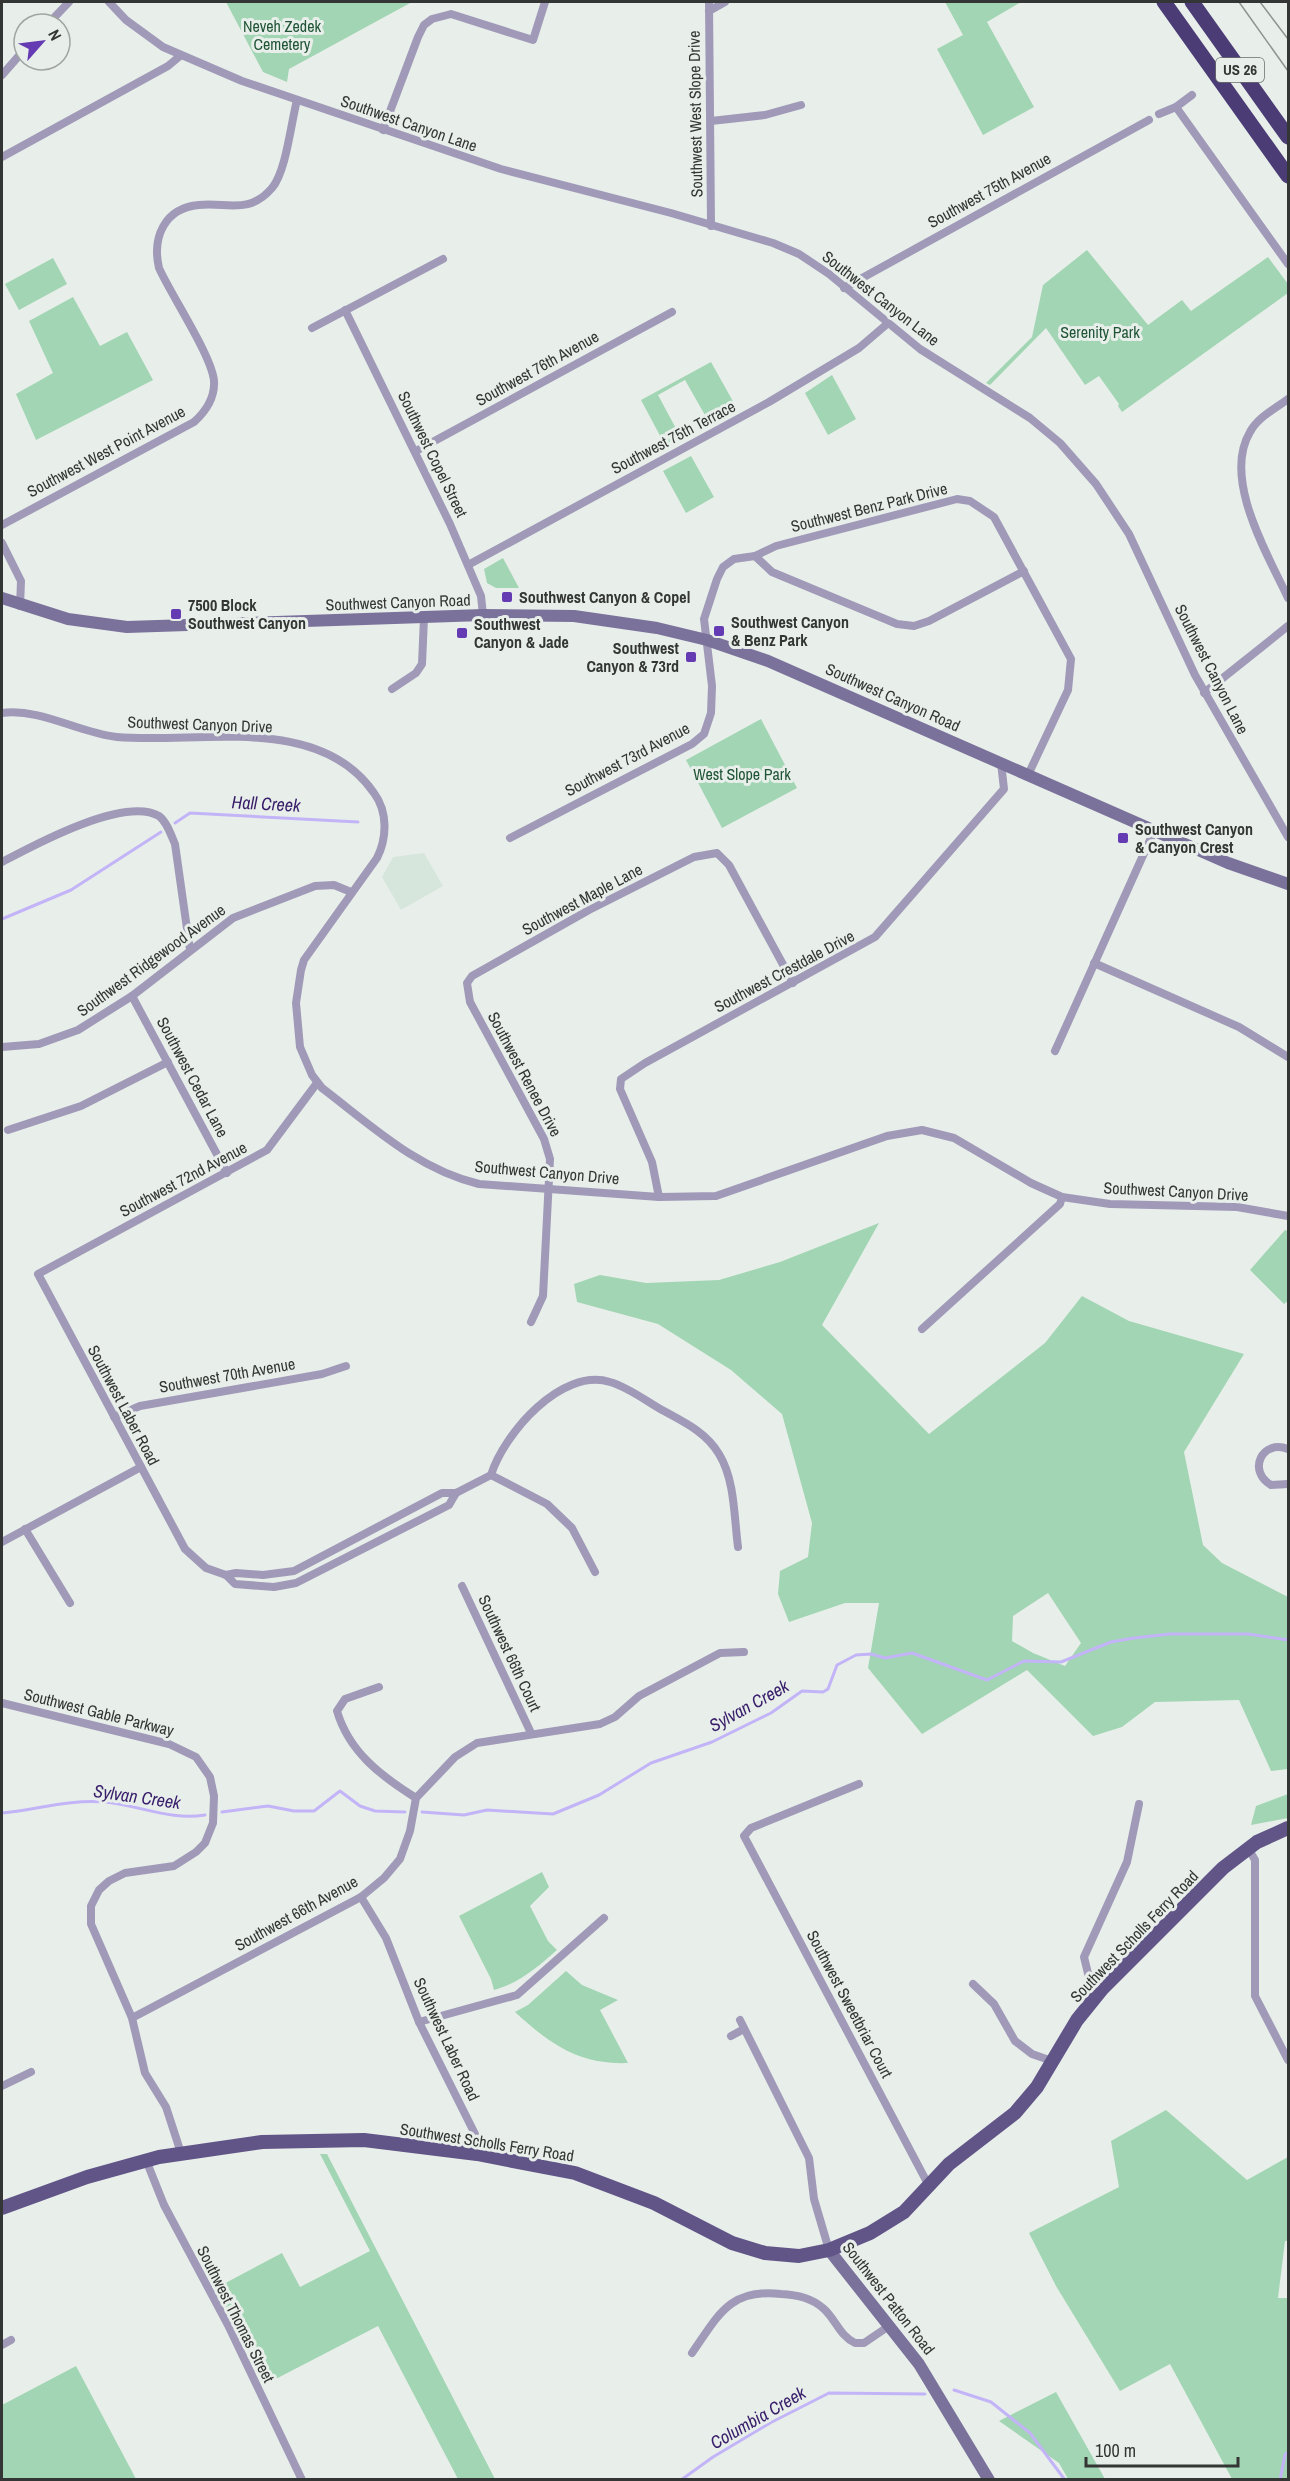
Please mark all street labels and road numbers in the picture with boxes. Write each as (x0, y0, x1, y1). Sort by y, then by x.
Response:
street label: Southwest West Slope Drive (683, 30, 707, 198)
road number: US 26 (1216, 58, 1264, 82)
street label: Southwest Canyon Lane (338, 89, 480, 157)
street label: Southwest 75th Avenue (923, 147, 1055, 233)
street label: Southwest Canyon Lane (818, 245, 944, 351)
street label: Southwest 76th Avenue (471, 325, 603, 411)
street label: Southwest Copel Street (393, 387, 473, 521)
street label: Southwest 75th Terrace (607, 395, 739, 479)
street label: Southwest West Point Avenue (23, 400, 189, 502)
street label: Southwest Benz Park Drive (789, 477, 949, 537)
street label: Southwest Canyon Road (325, 588, 471, 616)
street label: Southwest Canyon Lane (1170, 600, 1254, 738)
street label: Southwest Canyon Road (822, 657, 964, 737)
street label: Southwest Canyon Drive (127, 710, 273, 738)
street label: Southwest 73rd Avenue (561, 717, 693, 801)
street label: Southwest Maple Lane (518, 858, 646, 940)
street label: Southwest Ridgewood Avenue (72, 899, 230, 1021)
street label: Southwest Crestdale Drive (710, 925, 858, 1017)
street label: Southwest Renee Drive (483, 1008, 567, 1140)
street label: Southwest Cedar Lane (152, 1013, 234, 1141)
street label: Southwest 72nd Avenue (115, 1136, 251, 1222)
street label: Southwest Canyon Drive (474, 1155, 620, 1189)
street label: Southwest Canyon Drive (1103, 1176, 1249, 1206)
street label: Southwest Laber Road (83, 1341, 165, 1469)
street label: Southwest 70th Avenue (157, 1352, 297, 1398)
street label: Southwest 66th Court (473, 1591, 547, 1715)
street label: Southwest Gable Parkway (22, 1683, 177, 1741)
street label: Southwest Scholls Ferry Road (1065, 1865, 1203, 2007)
street label: Southwest 66th Avenue (230, 1870, 362, 1956)
street label: Southwest Sweetbriar Court (802, 1926, 898, 2082)
street label: Southwest Laber Road (409, 1974, 485, 2104)
street label: Southwest Scholls Ferry Road (398, 2117, 576, 2167)
street label: Southwest Patton Road (838, 2237, 940, 2359)
street label: Southwest Thomas Street (192, 2242, 280, 2386)

